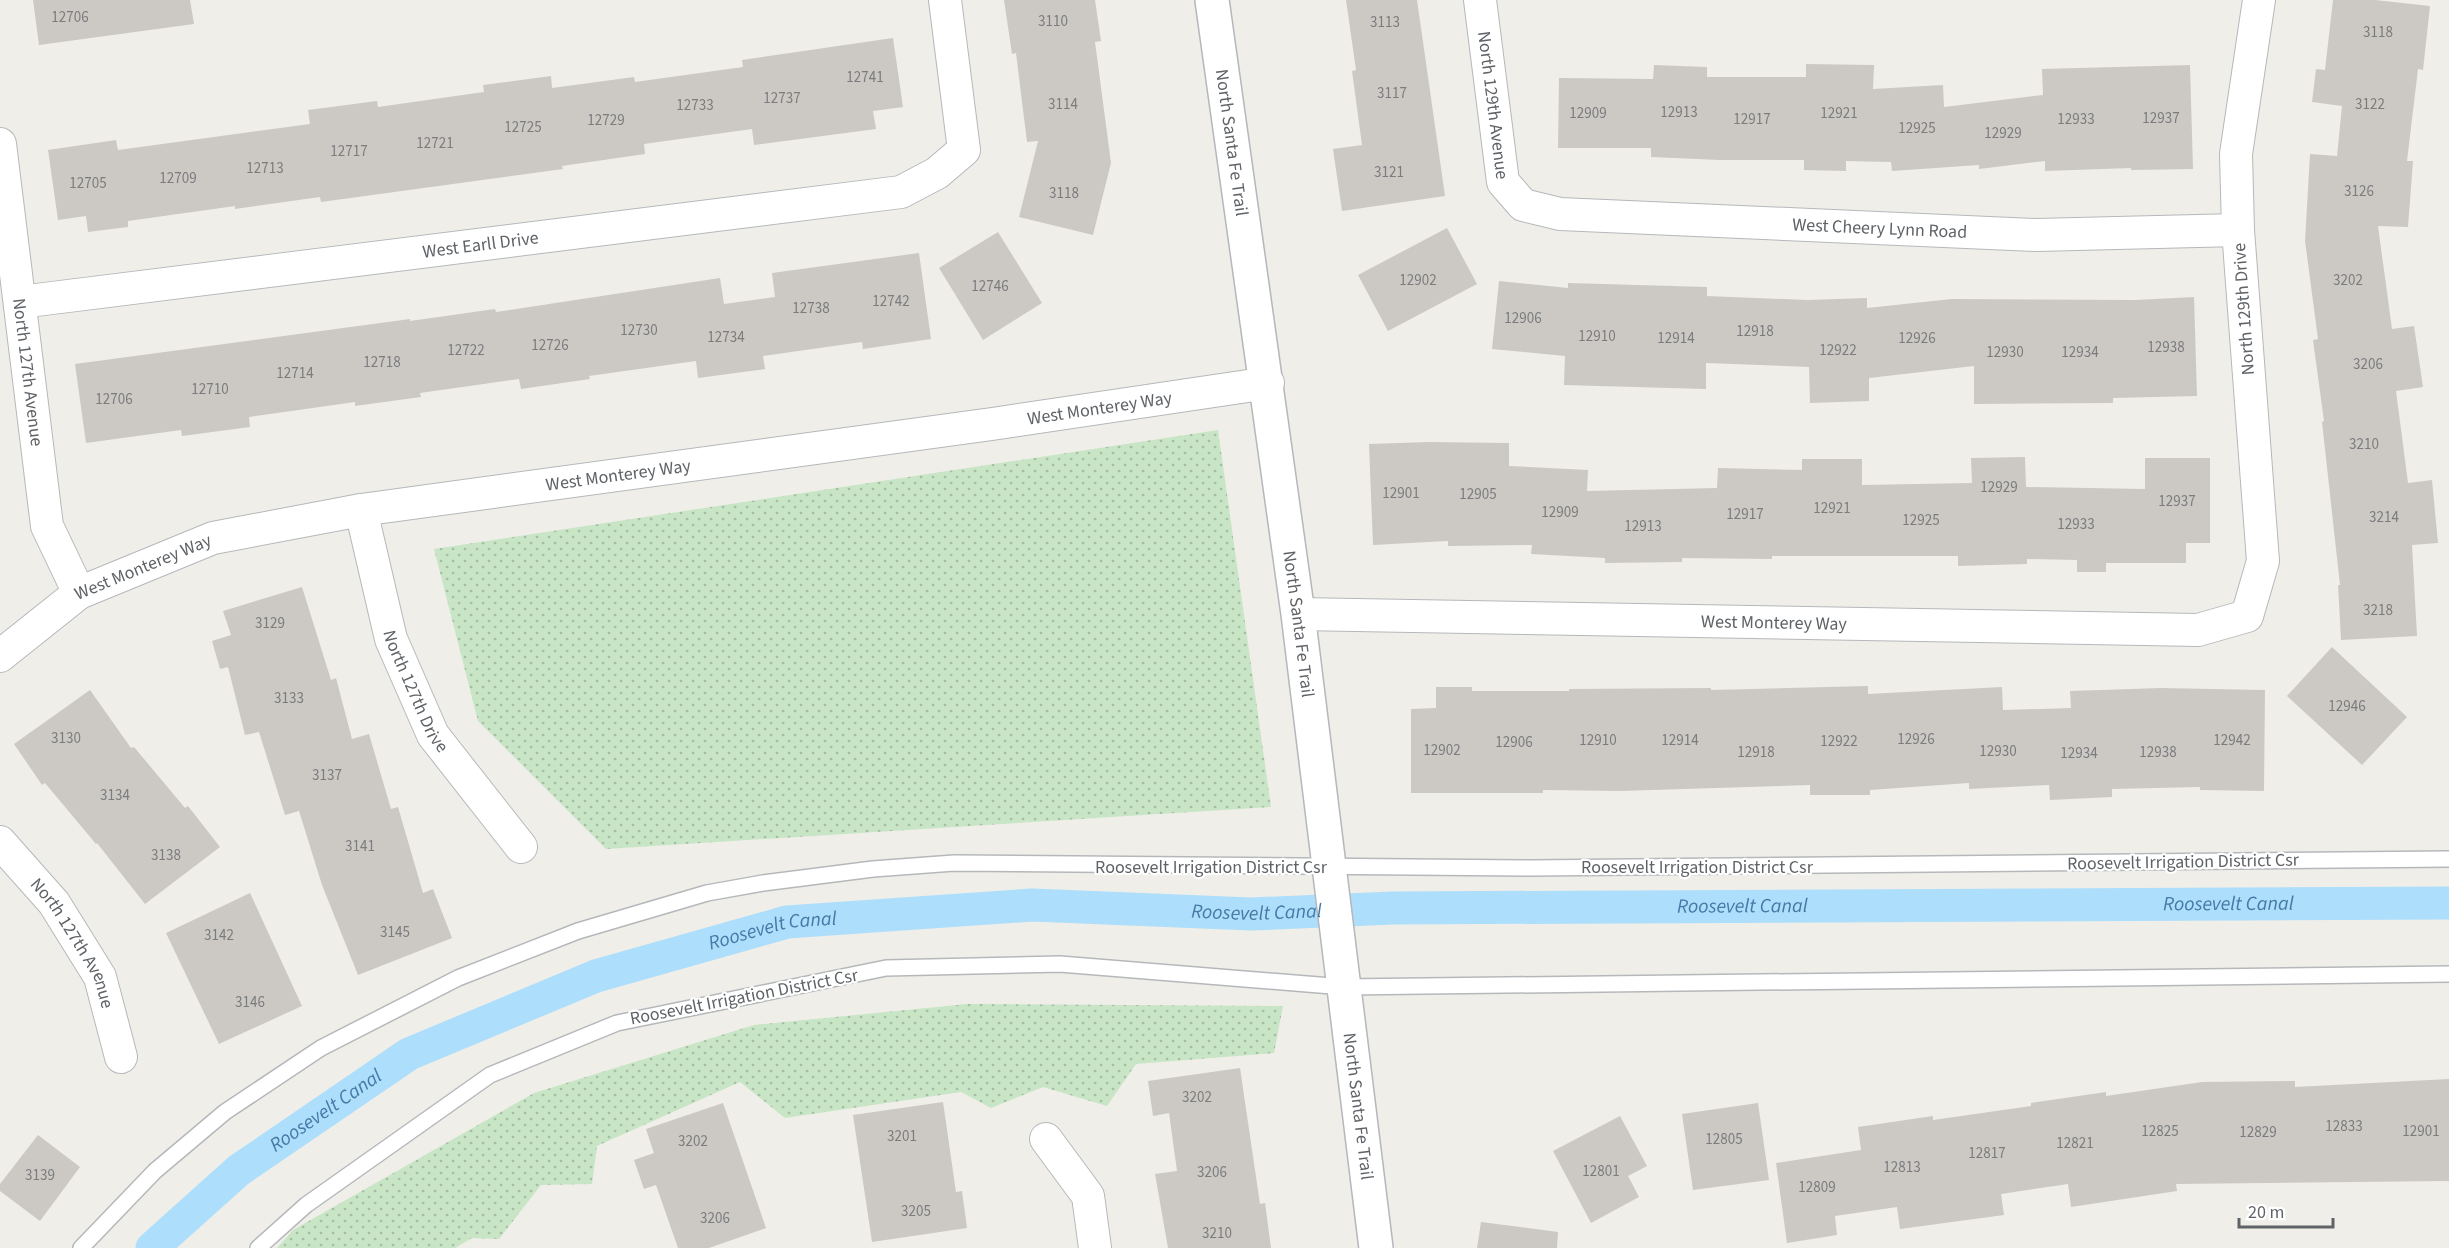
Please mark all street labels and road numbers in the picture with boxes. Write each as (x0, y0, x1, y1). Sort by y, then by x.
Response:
street label: North 129th Avenue (1472, 30, 1515, 181)
street label: North Santa Fe Trail (1209, 68, 1255, 218)
street label: West Cheery Lynn Road (1792, 212, 1968, 244)
street label: West Earll Drive (421, 225, 540, 264)
street label: North 129th Drive (2227, 242, 2261, 376)
street label: North 127th Avenue (7, 297, 50, 448)
street label: West Monterey Way (1025, 385, 1174, 431)
street label: West Monterey Way (544, 453, 693, 497)
street label: West Monterey Way (71, 527, 216, 606)
street label: North Santa Fe Trail (1277, 549, 1321, 699)
street label: West Monterey Way (1701, 609, 1848, 636)
street label: North 127th Drive (377, 628, 455, 758)
street label: Roosevelt Irrigation District Csr (2067, 847, 2300, 877)
street label: Roosevelt Irrigation District Csr (1095, 855, 1328, 880)
street label: Roosevelt Irrigation District Csr (1581, 855, 1814, 880)
street label: North 127th Avenue (25, 872, 120, 1011)
street label: Roosevelt Irrigation District Csr (628, 962, 861, 1031)
street label: North Santa Fe Trail (1337, 1031, 1380, 1181)

